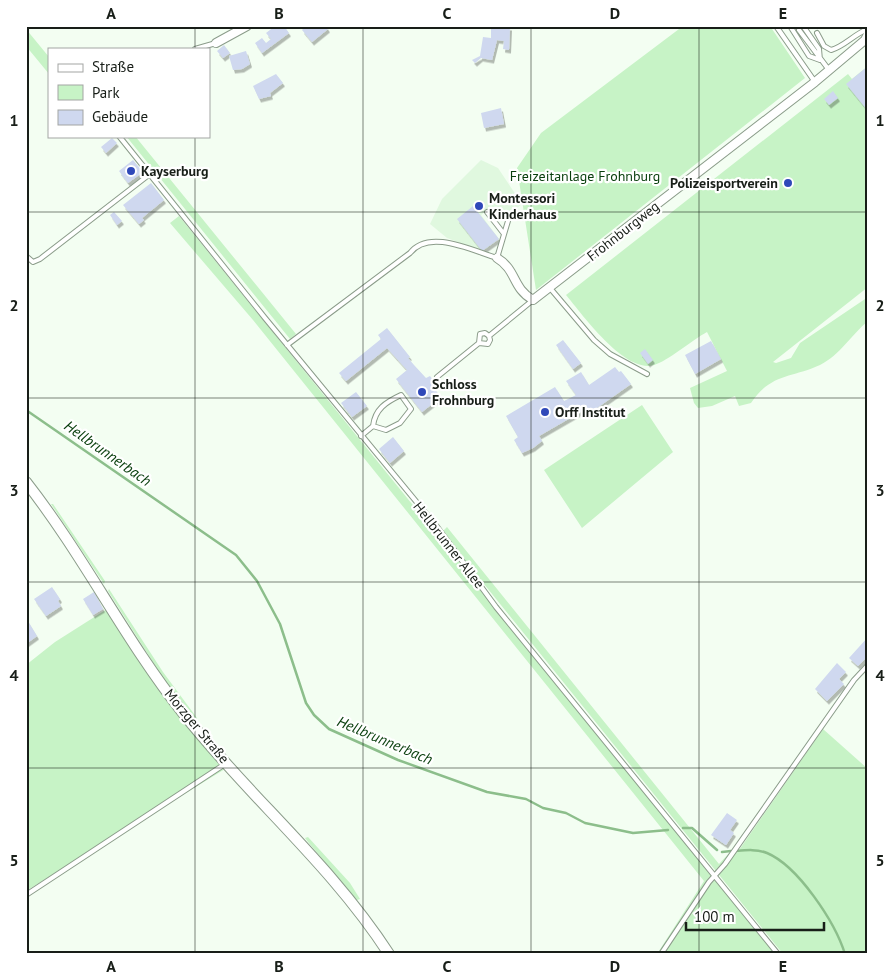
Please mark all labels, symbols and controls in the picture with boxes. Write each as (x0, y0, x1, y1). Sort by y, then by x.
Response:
text: A (106, 3, 116, 23)
text: B (274, 3, 284, 23)
text: C (443, 3, 452, 23)
text: D (610, 3, 620, 23)
text: E (779, 3, 787, 23)
legend (48, 48, 210, 138)
text: Straße (92, 57, 134, 76)
text: Park (92, 83, 120, 102)
text: Gebäude (92, 107, 148, 126)
text: 1 (9, 110, 19, 130)
text: 1 (875, 110, 885, 130)
place label: Kayserburg (141, 162, 208, 180)
marker: Kayserburg (125, 165, 137, 177)
park label: Freizeitanlage Frohnburg (510, 167, 660, 185)
place label: Polizeisportverein (670, 174, 778, 192)
marker: Polizeisportverein (782, 177, 794, 189)
place label: Montessori Kinderhaus (489, 189, 557, 223)
street label: Frohnburgweg (583, 197, 663, 265)
marker: Montessori Kinderhaus (473, 200, 485, 212)
text: 2 (9, 295, 19, 315)
text: 2 (875, 295, 885, 315)
place label: Schloss Frohnburg (432, 375, 494, 409)
marker: Schloss Frohnburg (416, 386, 428, 398)
place label: Orff Institut (555, 403, 625, 421)
marker: Orff Institut (539, 406, 551, 418)
water label: Hellbrunnerbach (61, 416, 155, 490)
text: 3 (9, 480, 19, 500)
text: 3 (875, 480, 885, 500)
street label: Hellbrunner Allee (409, 498, 489, 592)
text: 4 (9, 665, 19, 685)
text: 4 (875, 665, 885, 685)
street label: Morzger Straße (161, 685, 233, 767)
water label: Hellbrunnerbach (334, 711, 436, 769)
text: 5 (9, 850, 19, 870)
text: 5 (875, 850, 885, 870)
scale bar (686, 900, 824, 932)
text: 100 m (694, 907, 735, 926)
text: A (106, 956, 116, 976)
text: B (274, 956, 284, 976)
text: C (443, 956, 452, 976)
text: D (610, 956, 620, 976)
text: E (779, 956, 787, 976)

